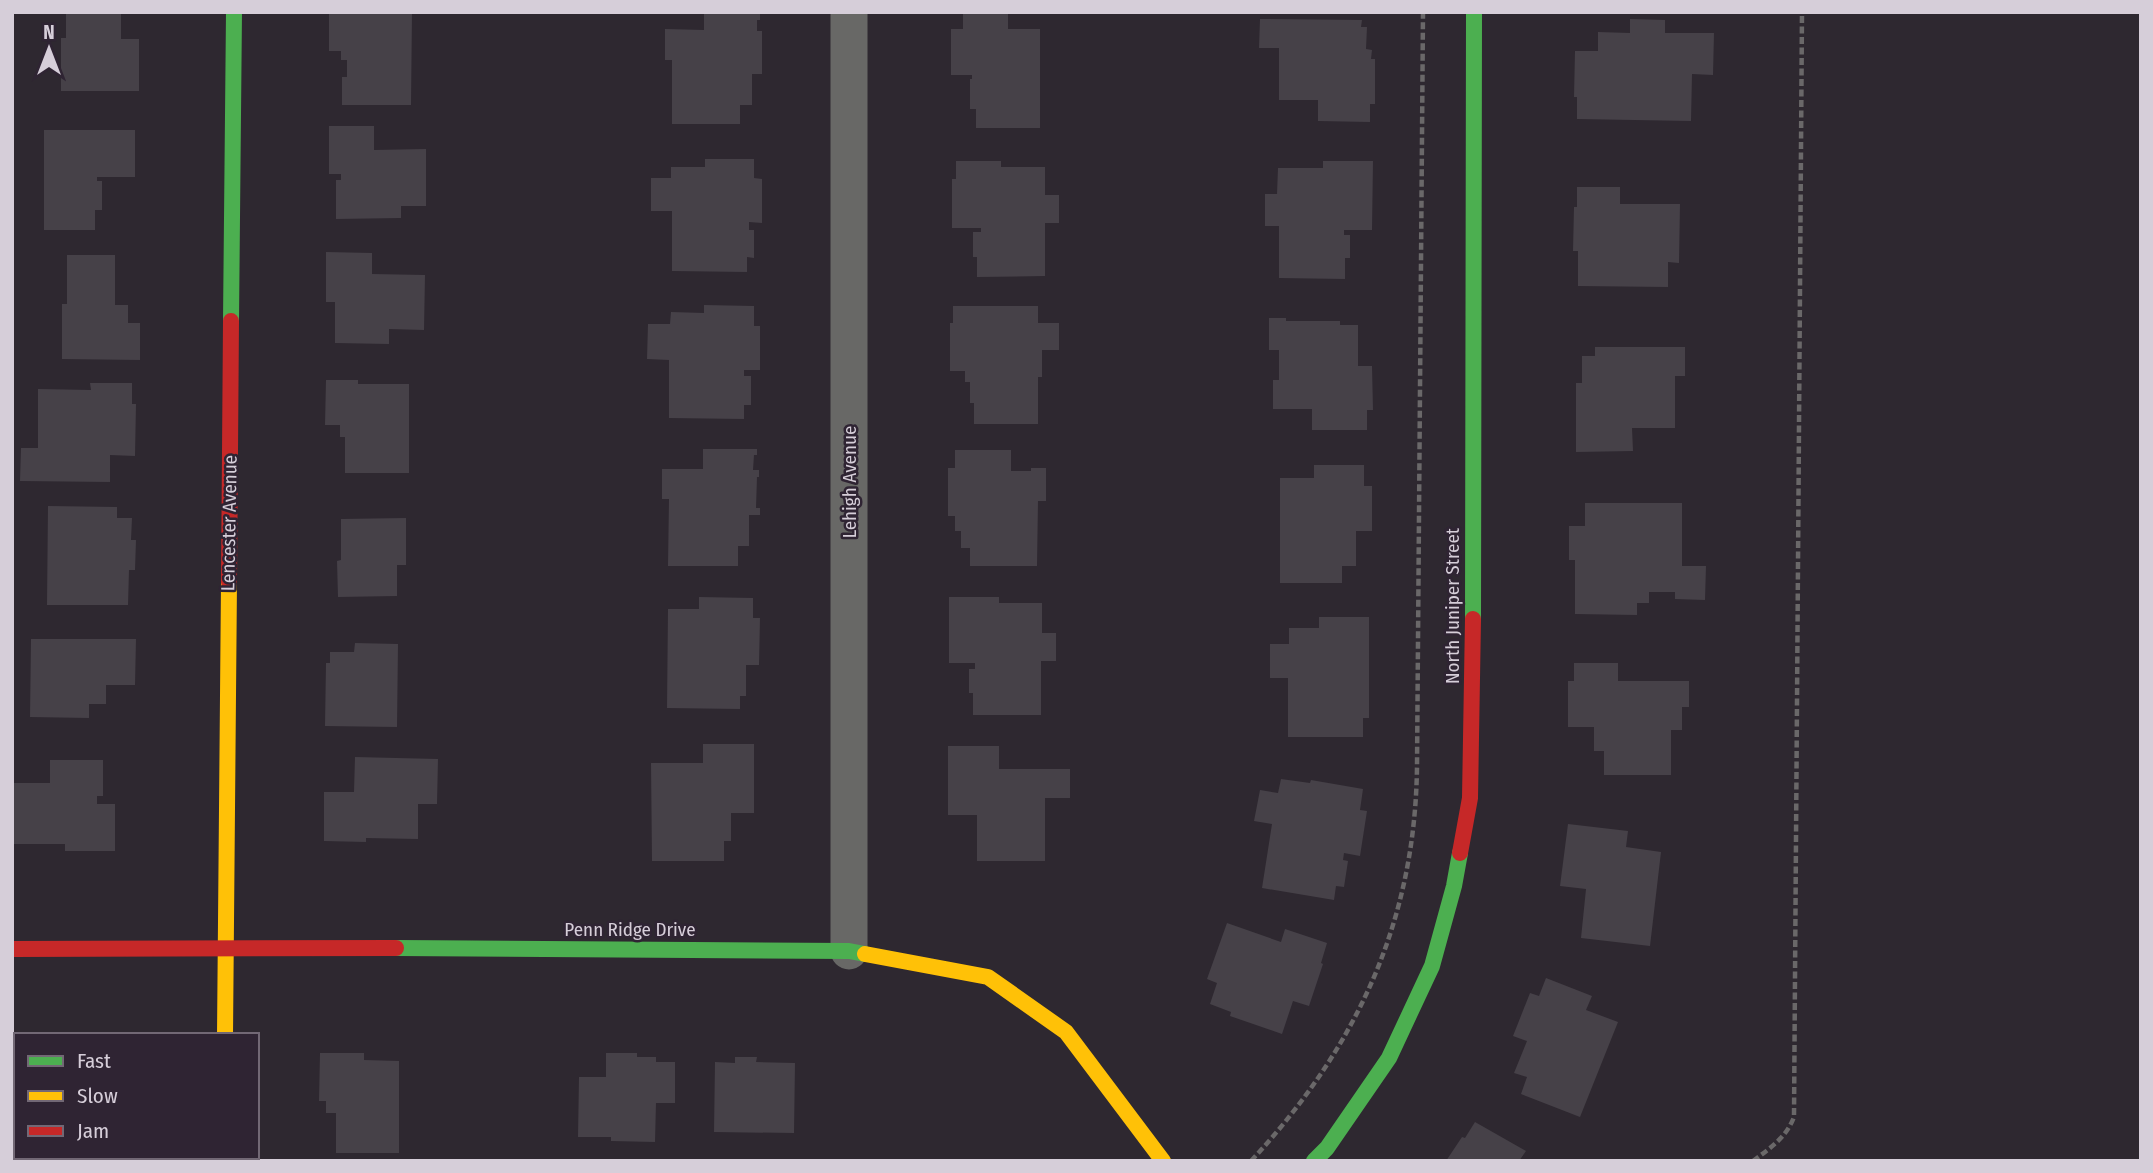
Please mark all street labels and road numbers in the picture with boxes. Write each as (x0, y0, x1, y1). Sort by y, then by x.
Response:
street label: Lehigh Avenue (838, 426, 861, 538)
street label: Lencester Avenue (216, 455, 242, 591)
street label: North Juniper Street (1441, 527, 1464, 684)
street label: Penn Ridge Drive (564, 918, 696, 941)

